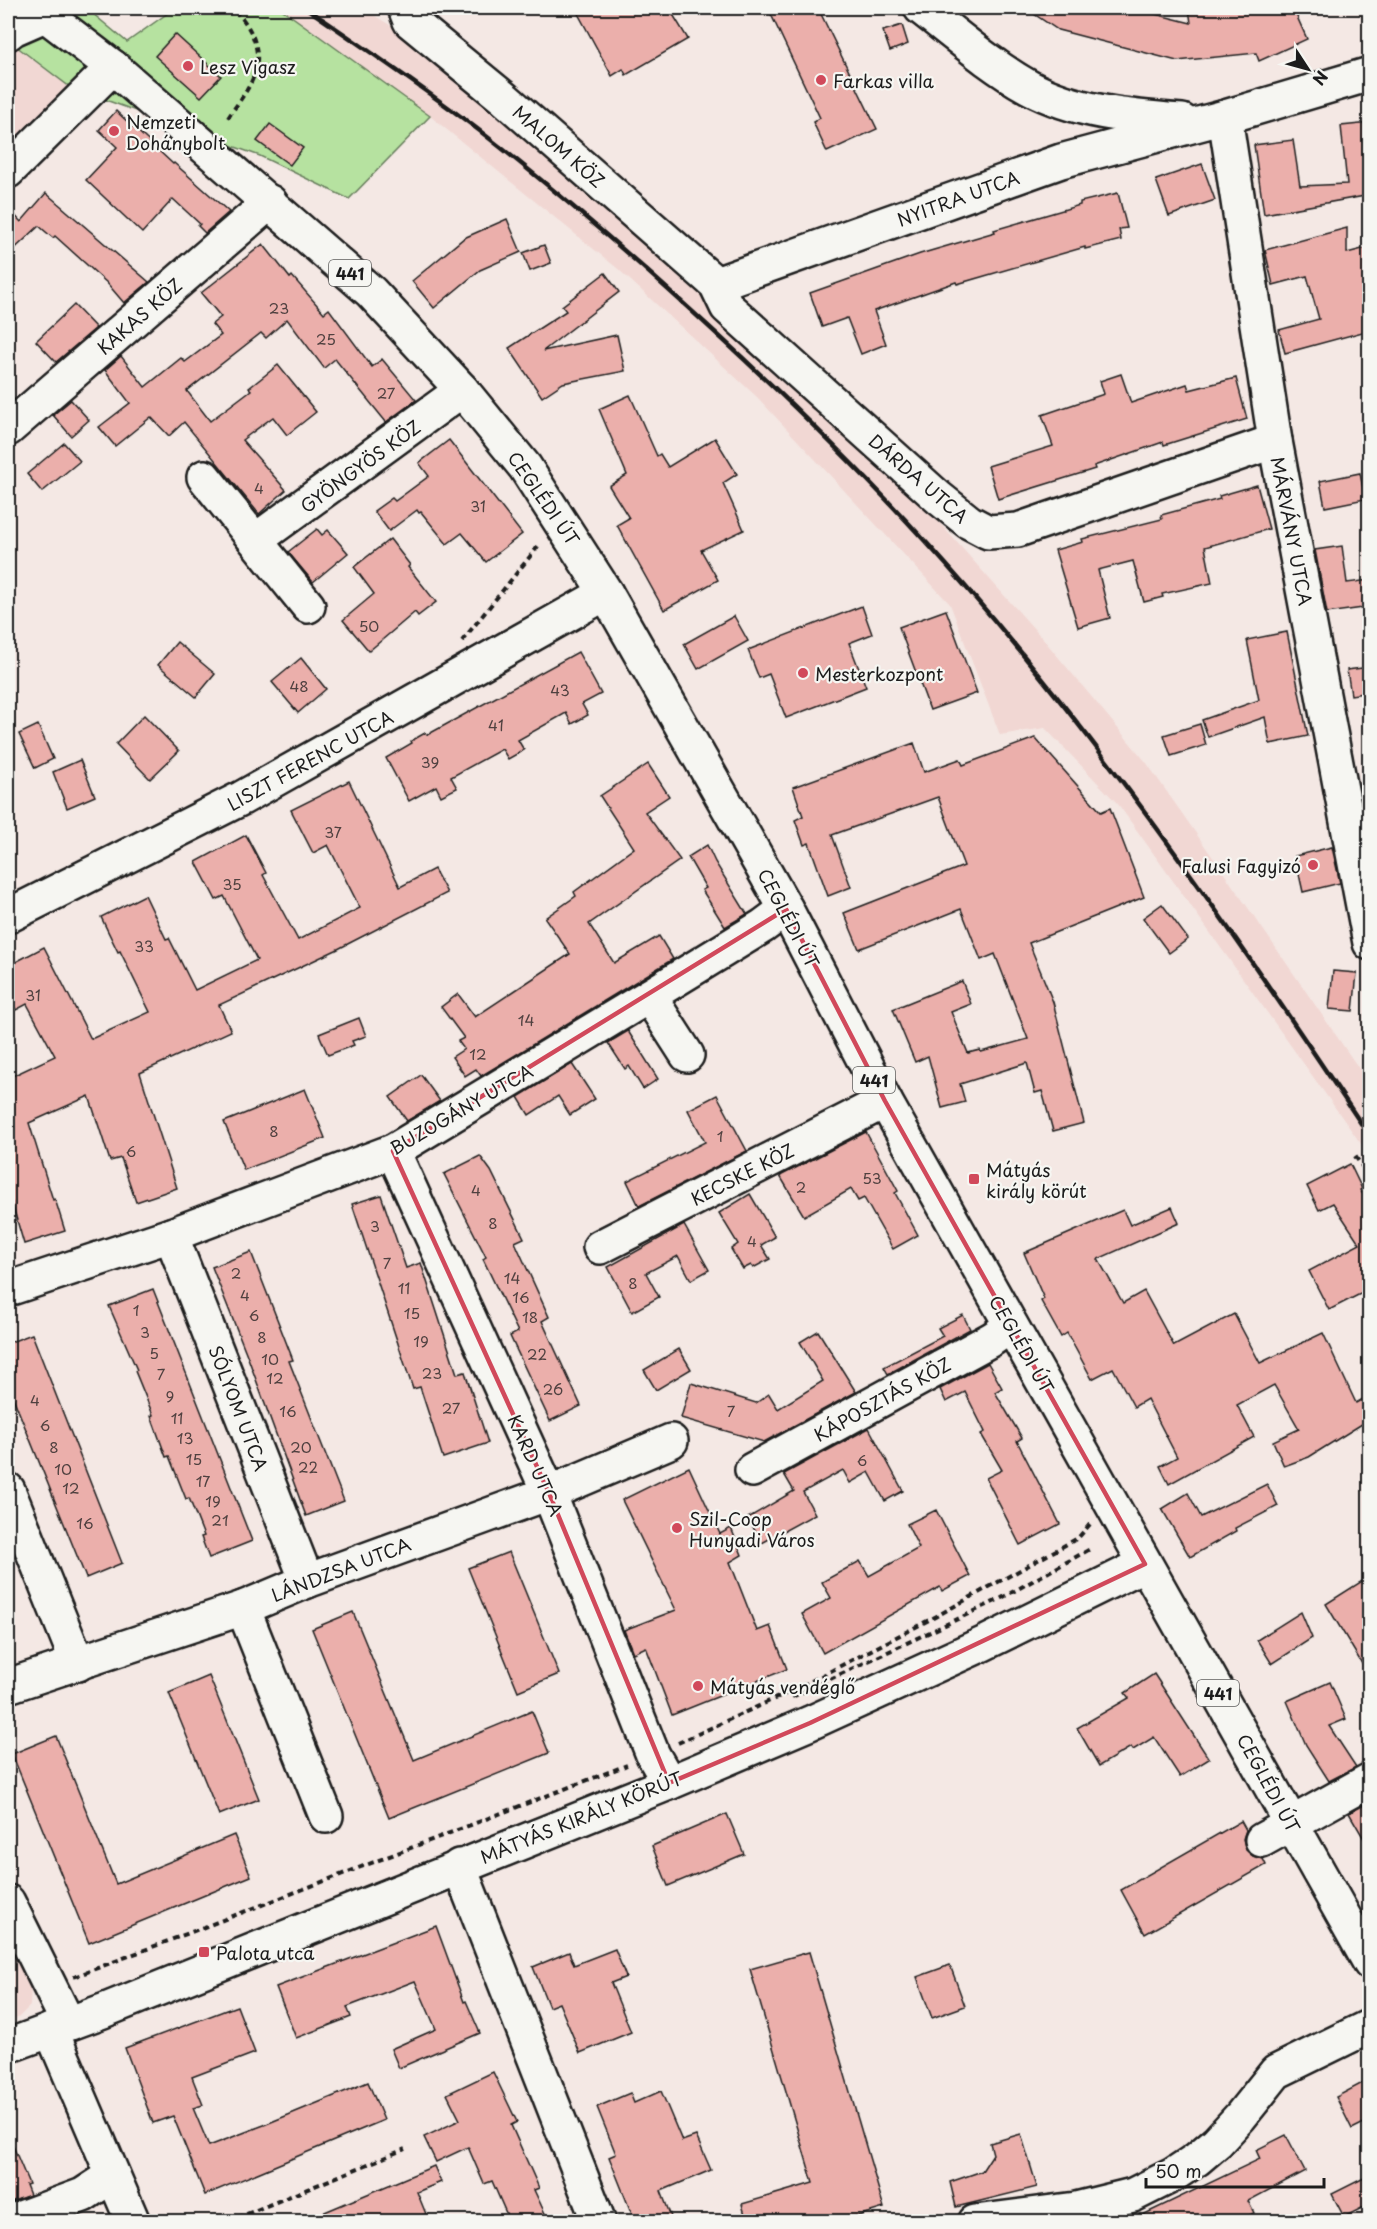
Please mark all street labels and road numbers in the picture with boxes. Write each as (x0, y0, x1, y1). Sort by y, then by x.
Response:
street label: MALOM KÖZ (507, 98, 611, 194)
street label: NYITRA UTCA (893, 163, 1023, 233)
road number: 441 (329, 260, 371, 286)
street label: KAKAS KÖZ (91, 271, 187, 361)
street label: GYÖNGYÖS KÖZ (294, 413, 426, 519)
street label: DÁRDA UTCA (863, 427, 975, 529)
street label: CEGLÉDI ÚT (502, 445, 587, 551)
street label: MÁRVÁNY UTCA (1264, 454, 1320, 608)
street label: LISZT FERENC UTCA (222, 703, 398, 817)
street label: CEGLÉDI ÚT (751, 863, 827, 973)
street label: BUZOGÁNY UTCA (385, 1057, 537, 1161)
road number: 441 (853, 1067, 895, 1093)
street label: KECSKE KÖZ (685, 1136, 799, 1212)
street label: CEGLÉDI ÚT (983, 1290, 1061, 1399)
street label: SÓLYOM UTCA (203, 1342, 275, 1474)
street label: KÁPOSZTÁS KÖZ (809, 1350, 955, 1448)
street label: KARD UTCA (502, 1410, 570, 1520)
street label: LÁNDZSA UTCA (267, 1530, 415, 1608)
road number: 441 (1197, 1680, 1239, 1706)
street label: CEGLÉDI ÚT (1231, 1729, 1308, 1838)
street label: MÁTYÁS KIRÁLY KÖRÚT (476, 1764, 687, 1870)

